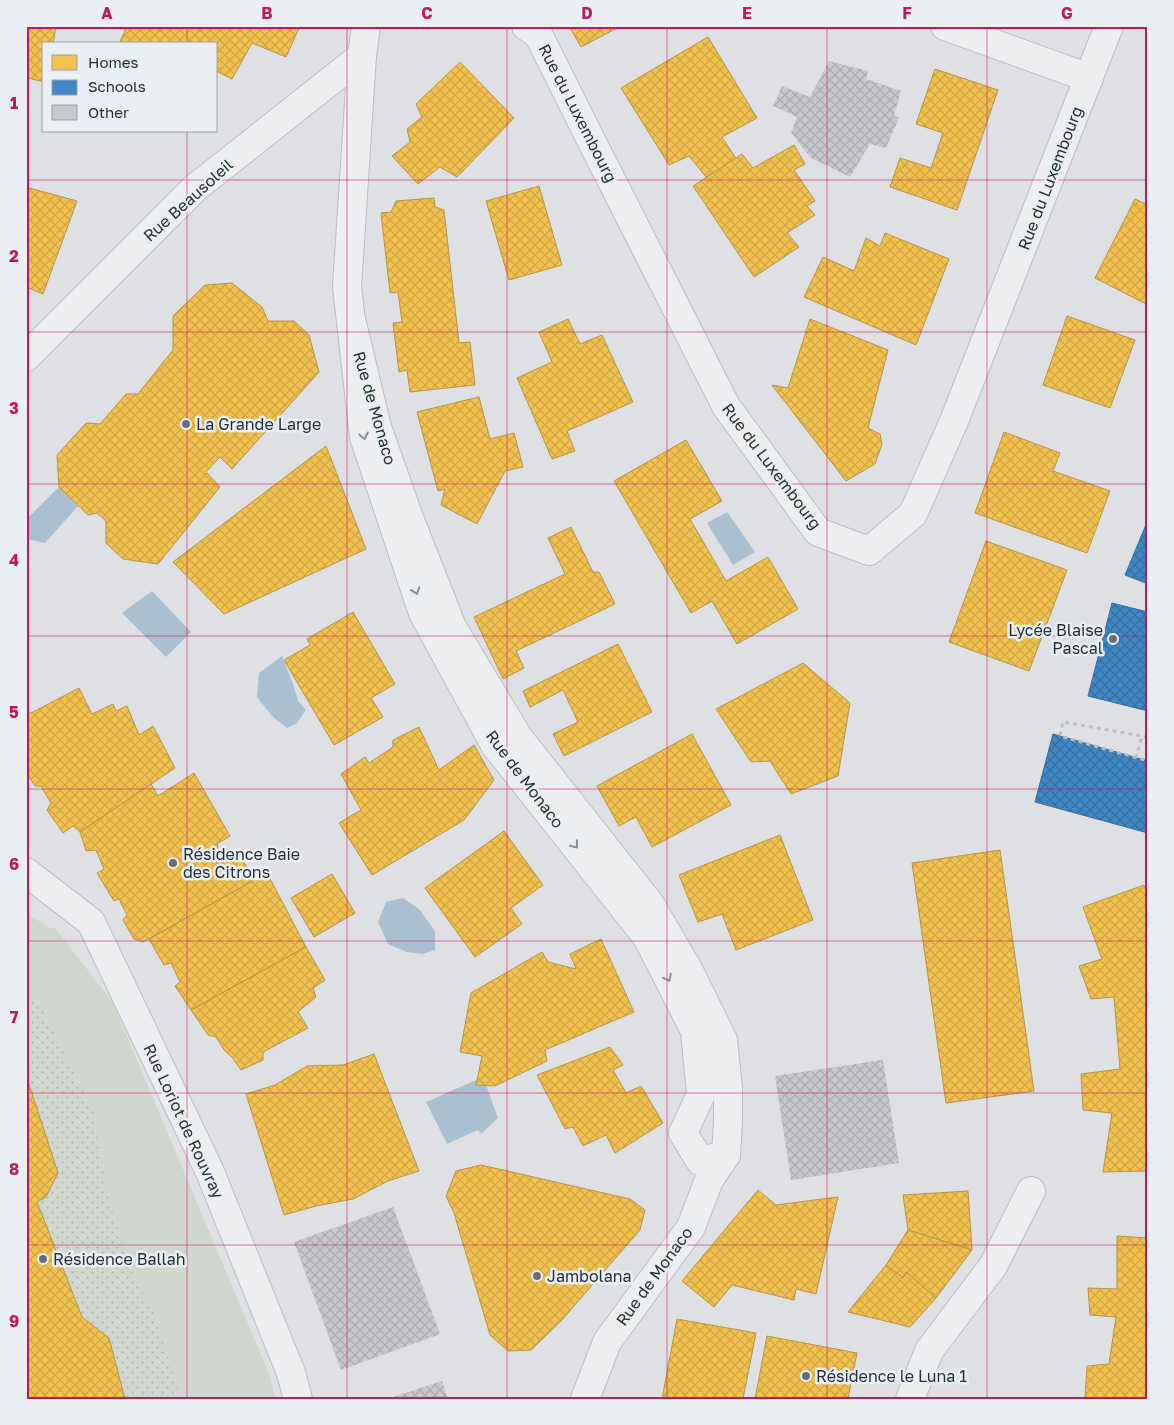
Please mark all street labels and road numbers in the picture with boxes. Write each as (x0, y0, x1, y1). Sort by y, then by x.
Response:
street label: Rue du Luxembourg (534, 41, 622, 185)
street label: Rue du Luxembourg (1013, 103, 1087, 253)
street label: Rue Beausoleil (139, 154, 237, 246)
street label: Rue de Monaco (349, 349, 401, 467)
street label: Rue du Luxembourg (718, 399, 826, 533)
street label: Rue de Monaco (482, 726, 568, 832)
street label: Rue Loriot de Rouvray (139, 1040, 229, 1202)
street label: Rue de Monaco (611, 1223, 697, 1329)

